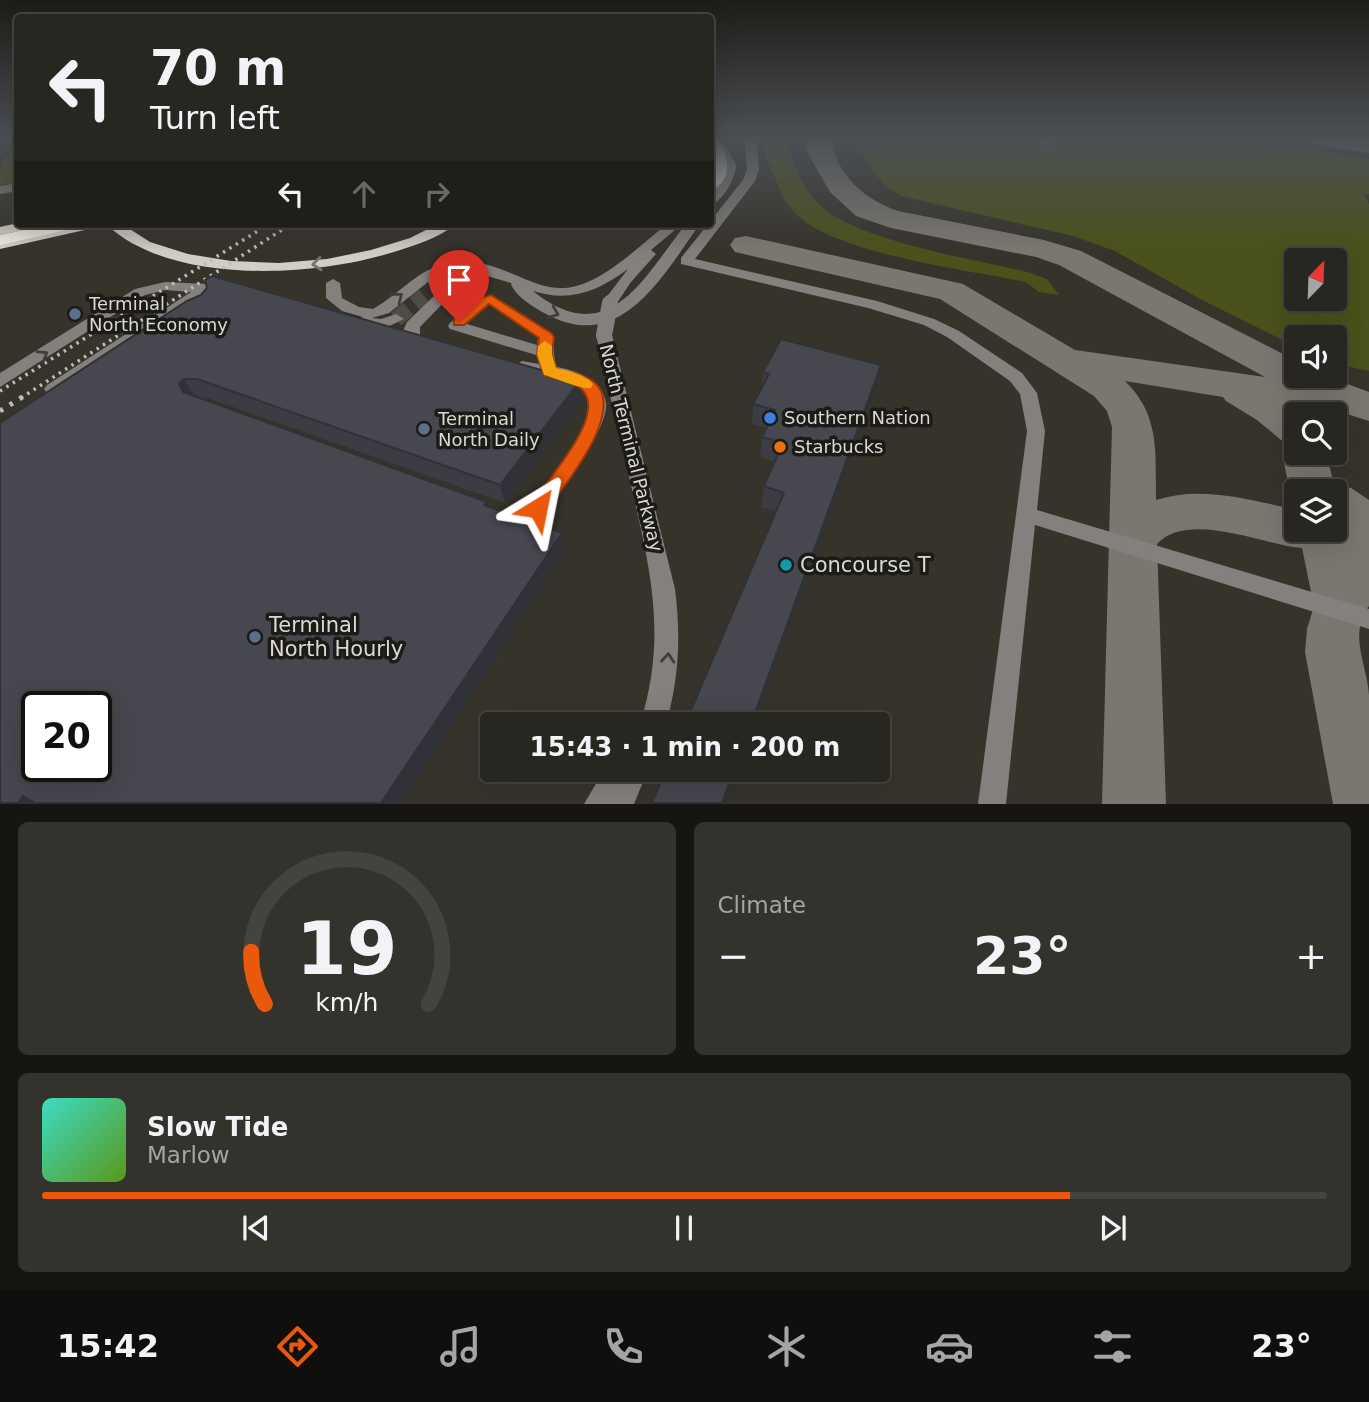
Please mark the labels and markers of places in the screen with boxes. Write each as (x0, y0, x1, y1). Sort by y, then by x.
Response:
pin (429, 250, 489, 322)
place label: Terminal North Economy (88, 293, 228, 335)
marker: Terminal North Economy (67, 306, 83, 322)
place label: Southern Nation (784, 407, 931, 428)
place label: Terminal North Daily (437, 408, 540, 450)
marker: Southern Nation (762, 410, 778, 426)
marker: Terminal North Daily (416, 421, 432, 437)
place label: Starbucks (794, 436, 883, 457)
marker: Starbucks (772, 439, 788, 455)
place label: Concourse T (800, 553, 931, 577)
marker: Concourse T (778, 557, 794, 573)
place label: Terminal North Hourly (268, 613, 403, 661)
marker: Terminal North Hourly (247, 629, 263, 645)

